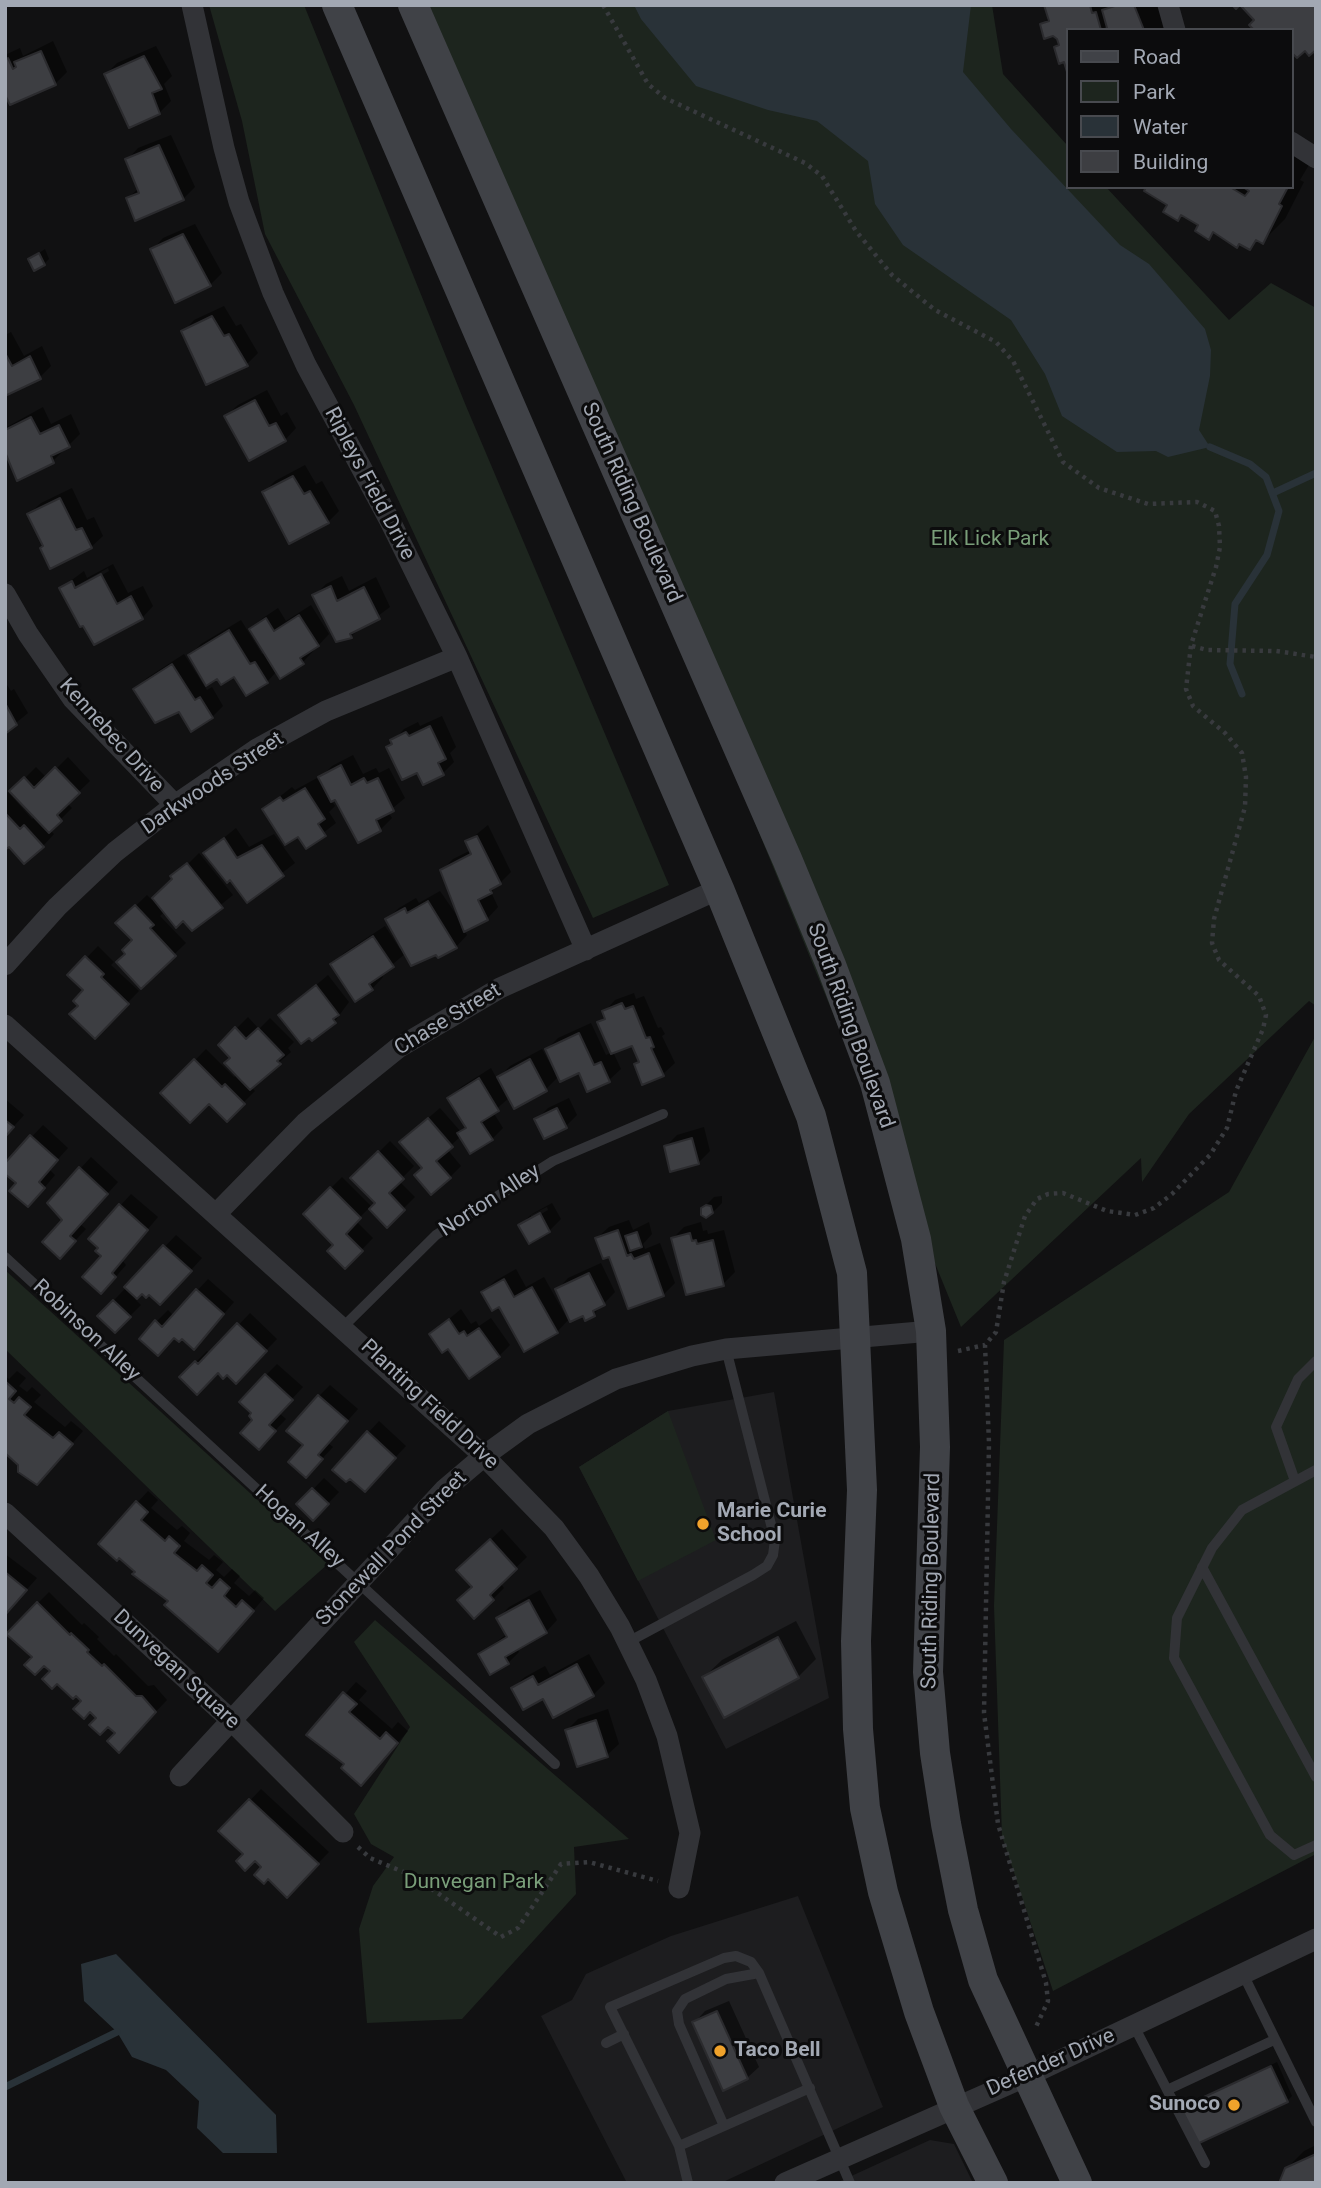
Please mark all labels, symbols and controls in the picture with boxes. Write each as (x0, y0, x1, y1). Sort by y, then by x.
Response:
legend (1066, 28, 1293, 189)
text: Road (1133, 45, 1181, 69)
text: Park (1133, 80, 1175, 104)
text: Water (1133, 115, 1188, 139)
text: Building (1133, 150, 1208, 174)
street label: South Riding Boulevard (576, 399, 686, 607)
street label: Ripleys Field Drive (318, 403, 420, 565)
park label: Elk Lick Park (931, 527, 1049, 553)
street label: Kennebec Drive (53, 674, 169, 798)
street label: Darkwoods Street (137, 727, 289, 841)
street label: South Riding Boulevard (801, 920, 899, 1132)
street label: Chase Street (390, 978, 506, 1062)
street label: Norton Alley (435, 1159, 545, 1243)
street label: Robinson Alley (27, 1275, 145, 1387)
street label: Planting Field Drive (355, 1335, 503, 1475)
street label: Stonewall Pond Street (312, 1466, 472, 1632)
street label: South Riding Boulevard (918, 1473, 946, 1689)
street label: Hogan Alley (249, 1480, 349, 1574)
place label: Marie Curie School (717, 1499, 827, 1549)
marker: Marie Curie School (695, 1516, 711, 1532)
street label: Dunvegan Square (108, 1605, 244, 1735)
park label: Dunvegan Park (404, 1870, 544, 1896)
street label: Defender Drive (983, 2024, 1119, 2102)
place label: Taco Bell (734, 2038, 821, 2064)
marker: Taco Bell (712, 2043, 728, 2059)
place label: Sunoco (1149, 2092, 1220, 2118)
marker: Sunoco (1226, 2097, 1242, 2113)

